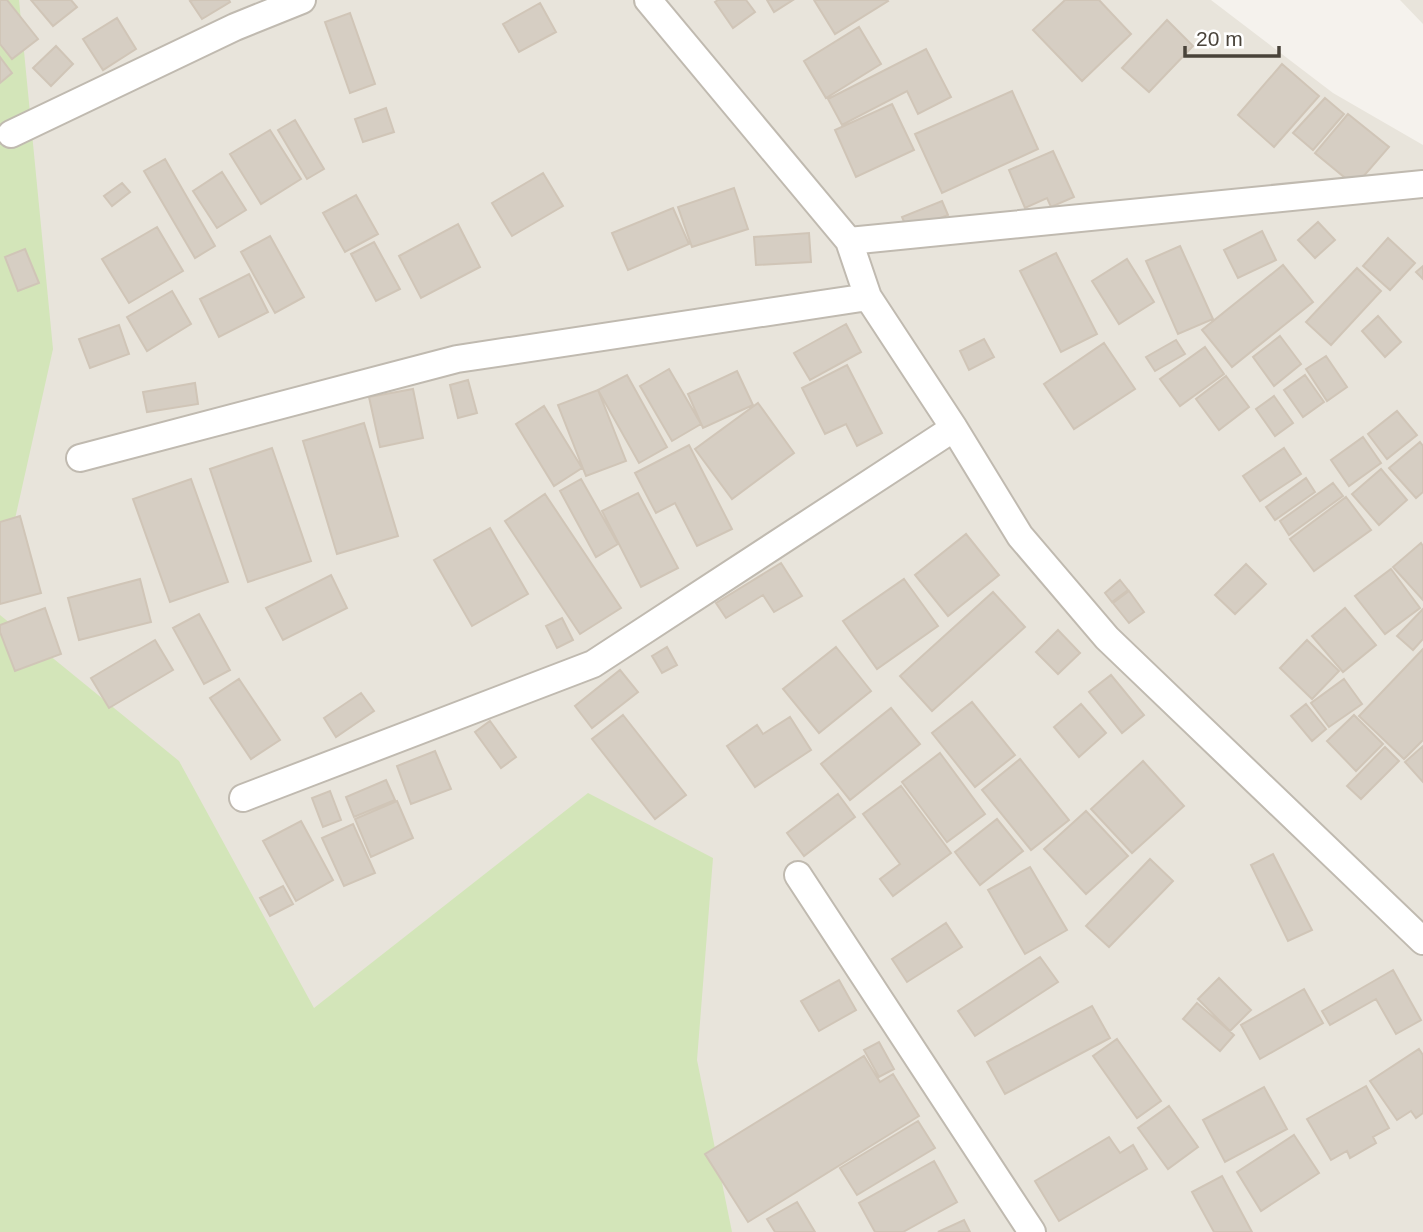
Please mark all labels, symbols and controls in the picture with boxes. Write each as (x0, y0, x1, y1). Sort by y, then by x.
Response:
scale bar (1185, 14, 1280, 58)
text: 20 m (1196, 27, 1243, 50)

